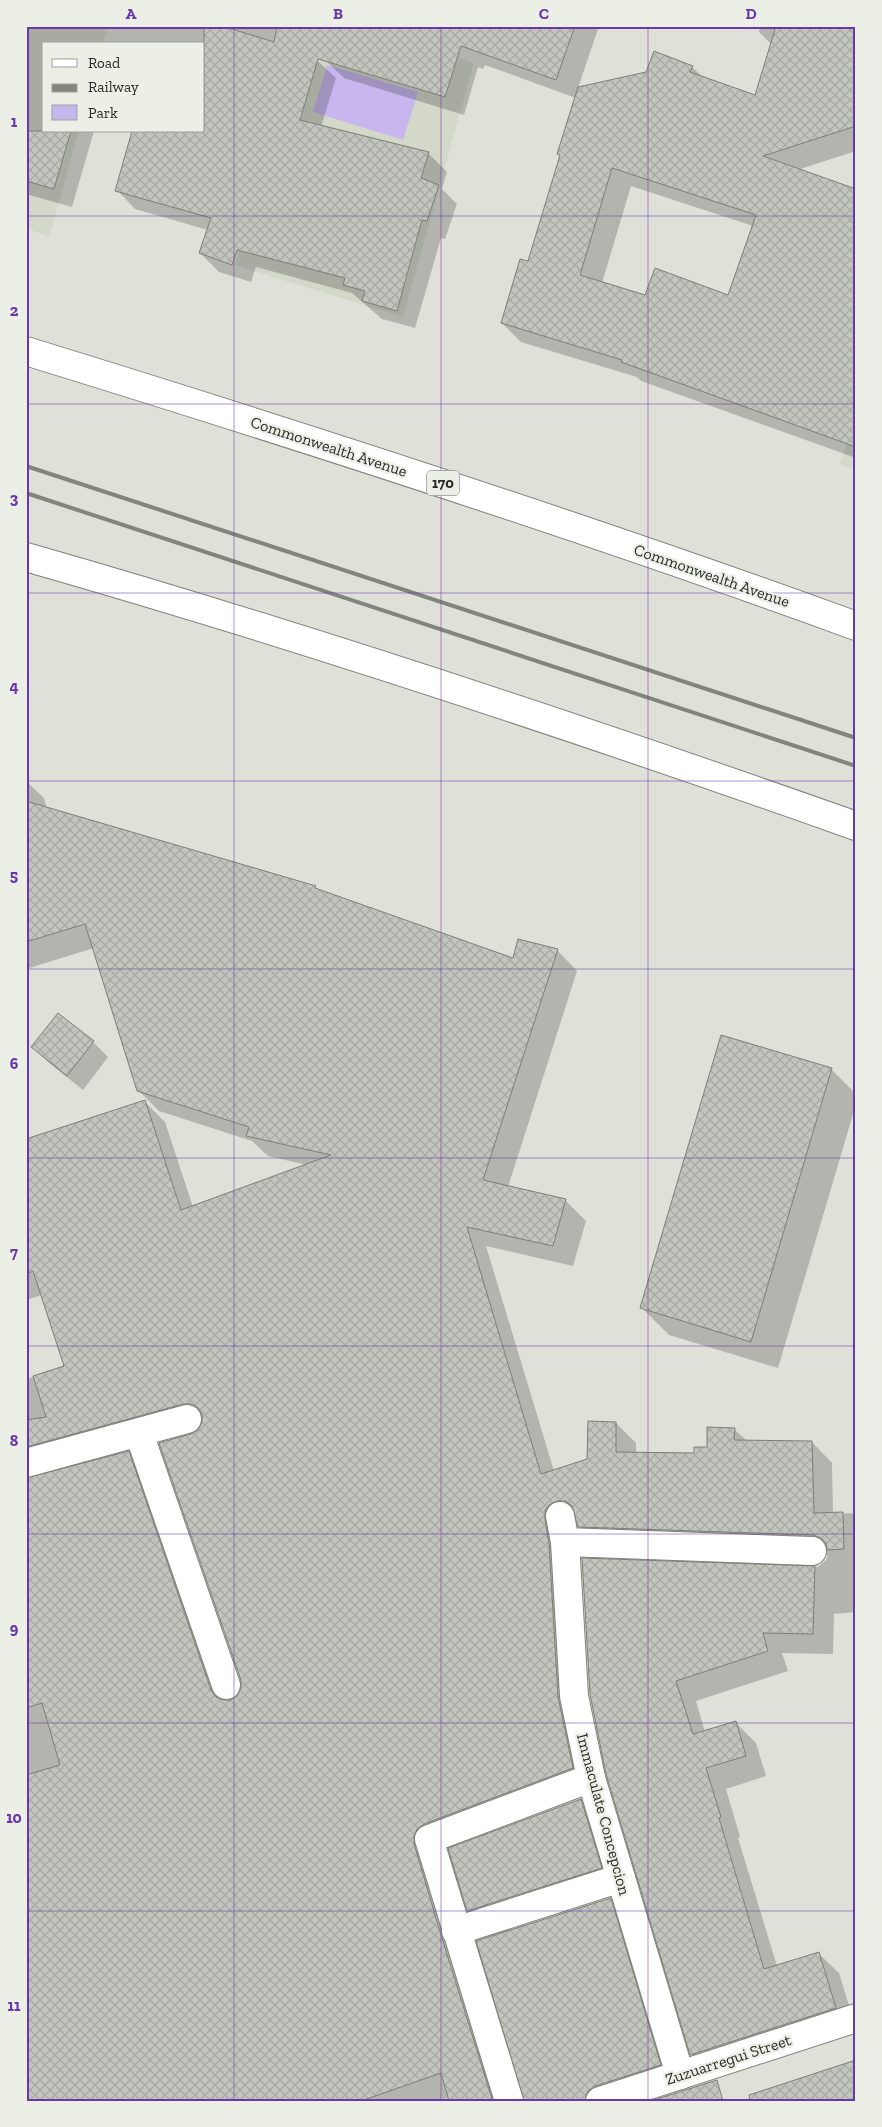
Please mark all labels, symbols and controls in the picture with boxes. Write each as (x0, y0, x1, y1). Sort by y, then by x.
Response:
text: A (126, 4, 137, 23)
text: B (333, 4, 343, 23)
text: C (539, 4, 549, 23)
text: D (745, 4, 757, 23)
legend (42, 42, 205, 132)
text: Road (88, 54, 121, 72)
text: Railway (88, 78, 139, 96)
text: Park (88, 104, 118, 122)
text: 1 (11, 112, 18, 131)
text: 2 (10, 301, 19, 320)
street label: Commonwealth Avenue (248, 412, 409, 481)
road number: 170 (427, 470, 459, 496)
text: 3 (10, 489, 19, 508)
street label: Commonwealth Avenue (631, 540, 792, 611)
text: 4 (9, 677, 19, 696)
text: 5 (10, 866, 18, 885)
text: 6 (10, 1054, 19, 1073)
text: 7 (10, 1243, 18, 1262)
text: 8 (10, 1431, 19, 1450)
text: 9 (10, 1619, 19, 1638)
street label: Immaculate Concepcion (573, 1731, 634, 1898)
text: 10 (6, 1808, 22, 1827)
text: 11 (8, 1996, 21, 2015)
street label: Zuzuarregui Street (663, 2030, 794, 2089)

